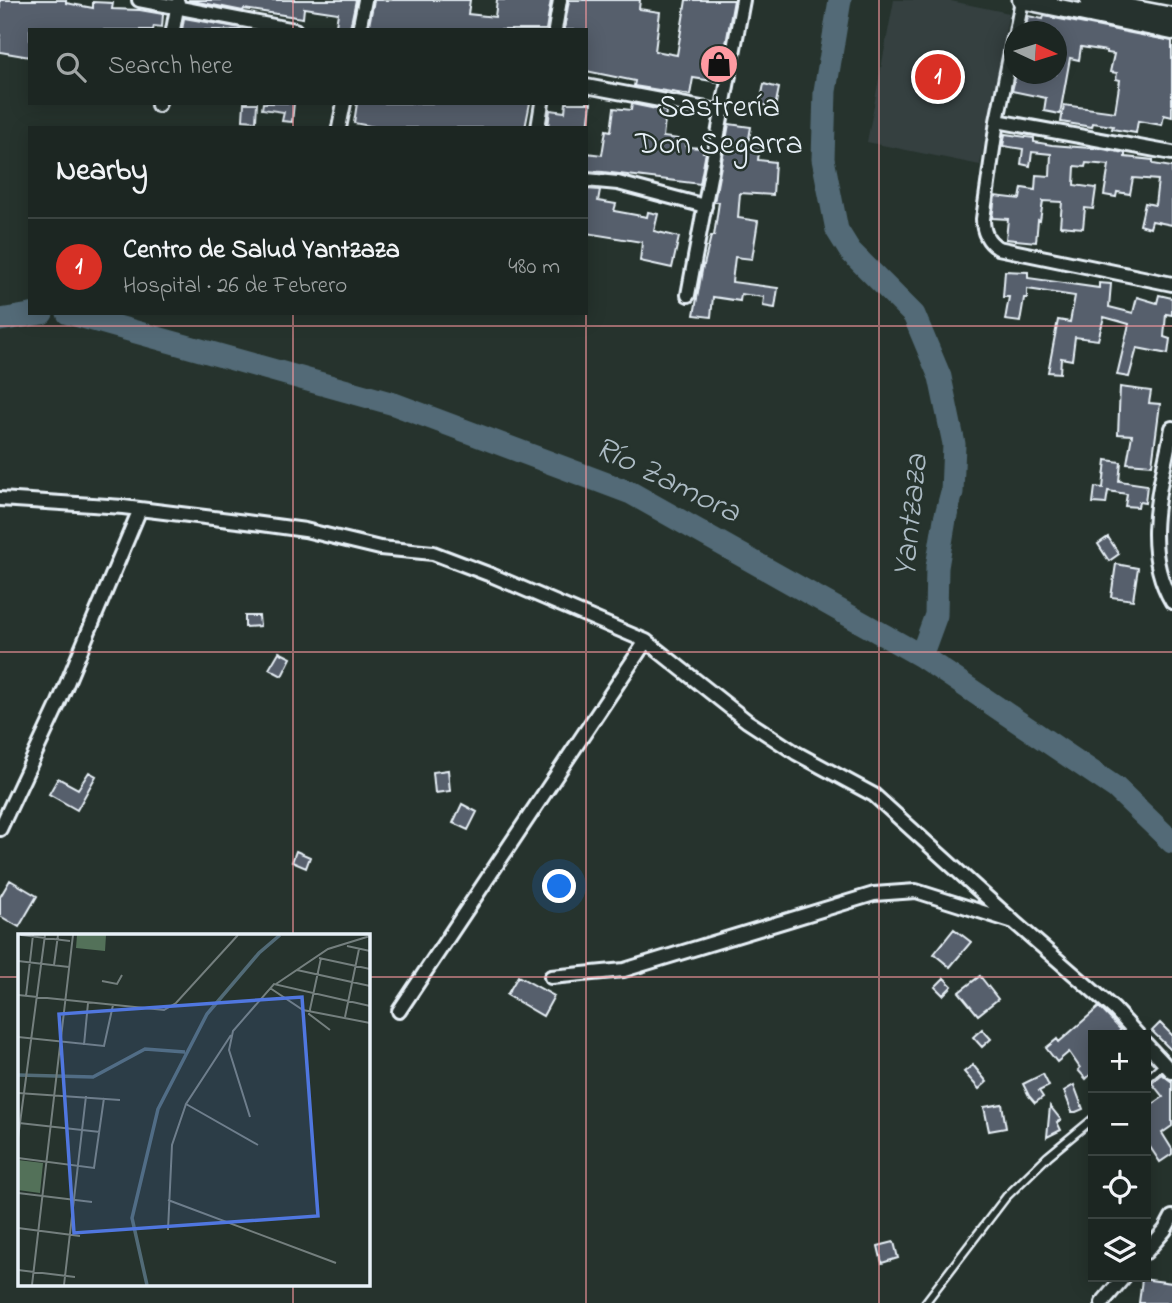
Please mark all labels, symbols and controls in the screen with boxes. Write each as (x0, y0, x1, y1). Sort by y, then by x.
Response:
north arrow (1004, 21, 1067, 84)
search box (28, 28, 588, 105)
shop icon: Sastrería Don Segarra (698, 43, 740, 85)
icon: search (52, 48, 90, 86)
text: Search here (108, 48, 233, 86)
pin: 1 (915, 51, 961, 103)
place label: Sastrería Don Segarra (634, 85, 803, 169)
text: Nearby (56, 150, 148, 194)
text: Centro de Salud Yantzaza (123, 232, 400, 270)
text: 1 (75, 251, 83, 284)
text: 480 m (508, 251, 560, 284)
text: Hospital · 26 de Febrero (123, 270, 347, 303)
water label: Río Zamora (586, 425, 749, 537)
water label: Yantzaza (882, 451, 942, 580)
your location (542, 869, 576, 903)
inset map (18, 934, 369, 1286)
map controls (1088, 1030, 1151, 1282)
button: + (1088, 1030, 1151, 1093)
button: − (1088, 1093, 1151, 1156)
button: locate (1088, 1156, 1151, 1219)
button: layers (1088, 1219, 1151, 1282)

